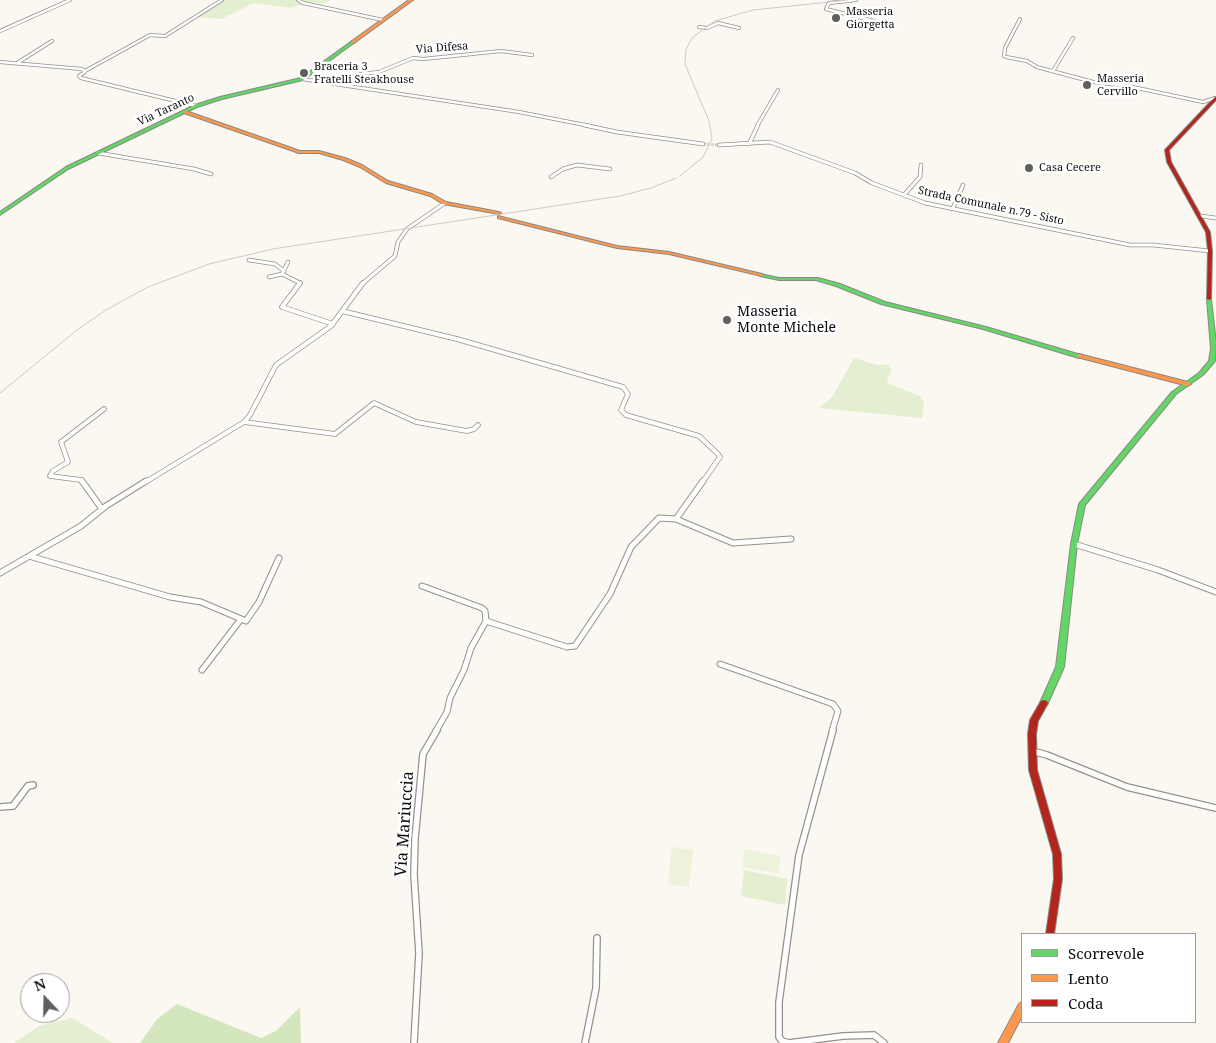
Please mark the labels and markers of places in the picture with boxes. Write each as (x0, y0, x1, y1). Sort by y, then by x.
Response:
place label: Masseria Giorgetta (846, 5, 895, 31)
marker: Masseria Giorgetta (830, 12, 842, 24)
place label: Braceria 3 Fratelli Steakhouse (314, 60, 414, 86)
marker: Braceria 3 Fratelli Steakhouse (298, 67, 310, 79)
place label: Masseria Cervillo (1097, 72, 1144, 98)
marker: Masseria Cervillo (1081, 79, 1093, 91)
place label: Casa Cecere (1039, 161, 1101, 175)
marker: Casa Cecere (1023, 162, 1035, 174)
place label: Masseria Monte Michele (737, 304, 836, 336)
marker: Masseria Monte Michele (721, 314, 733, 326)

